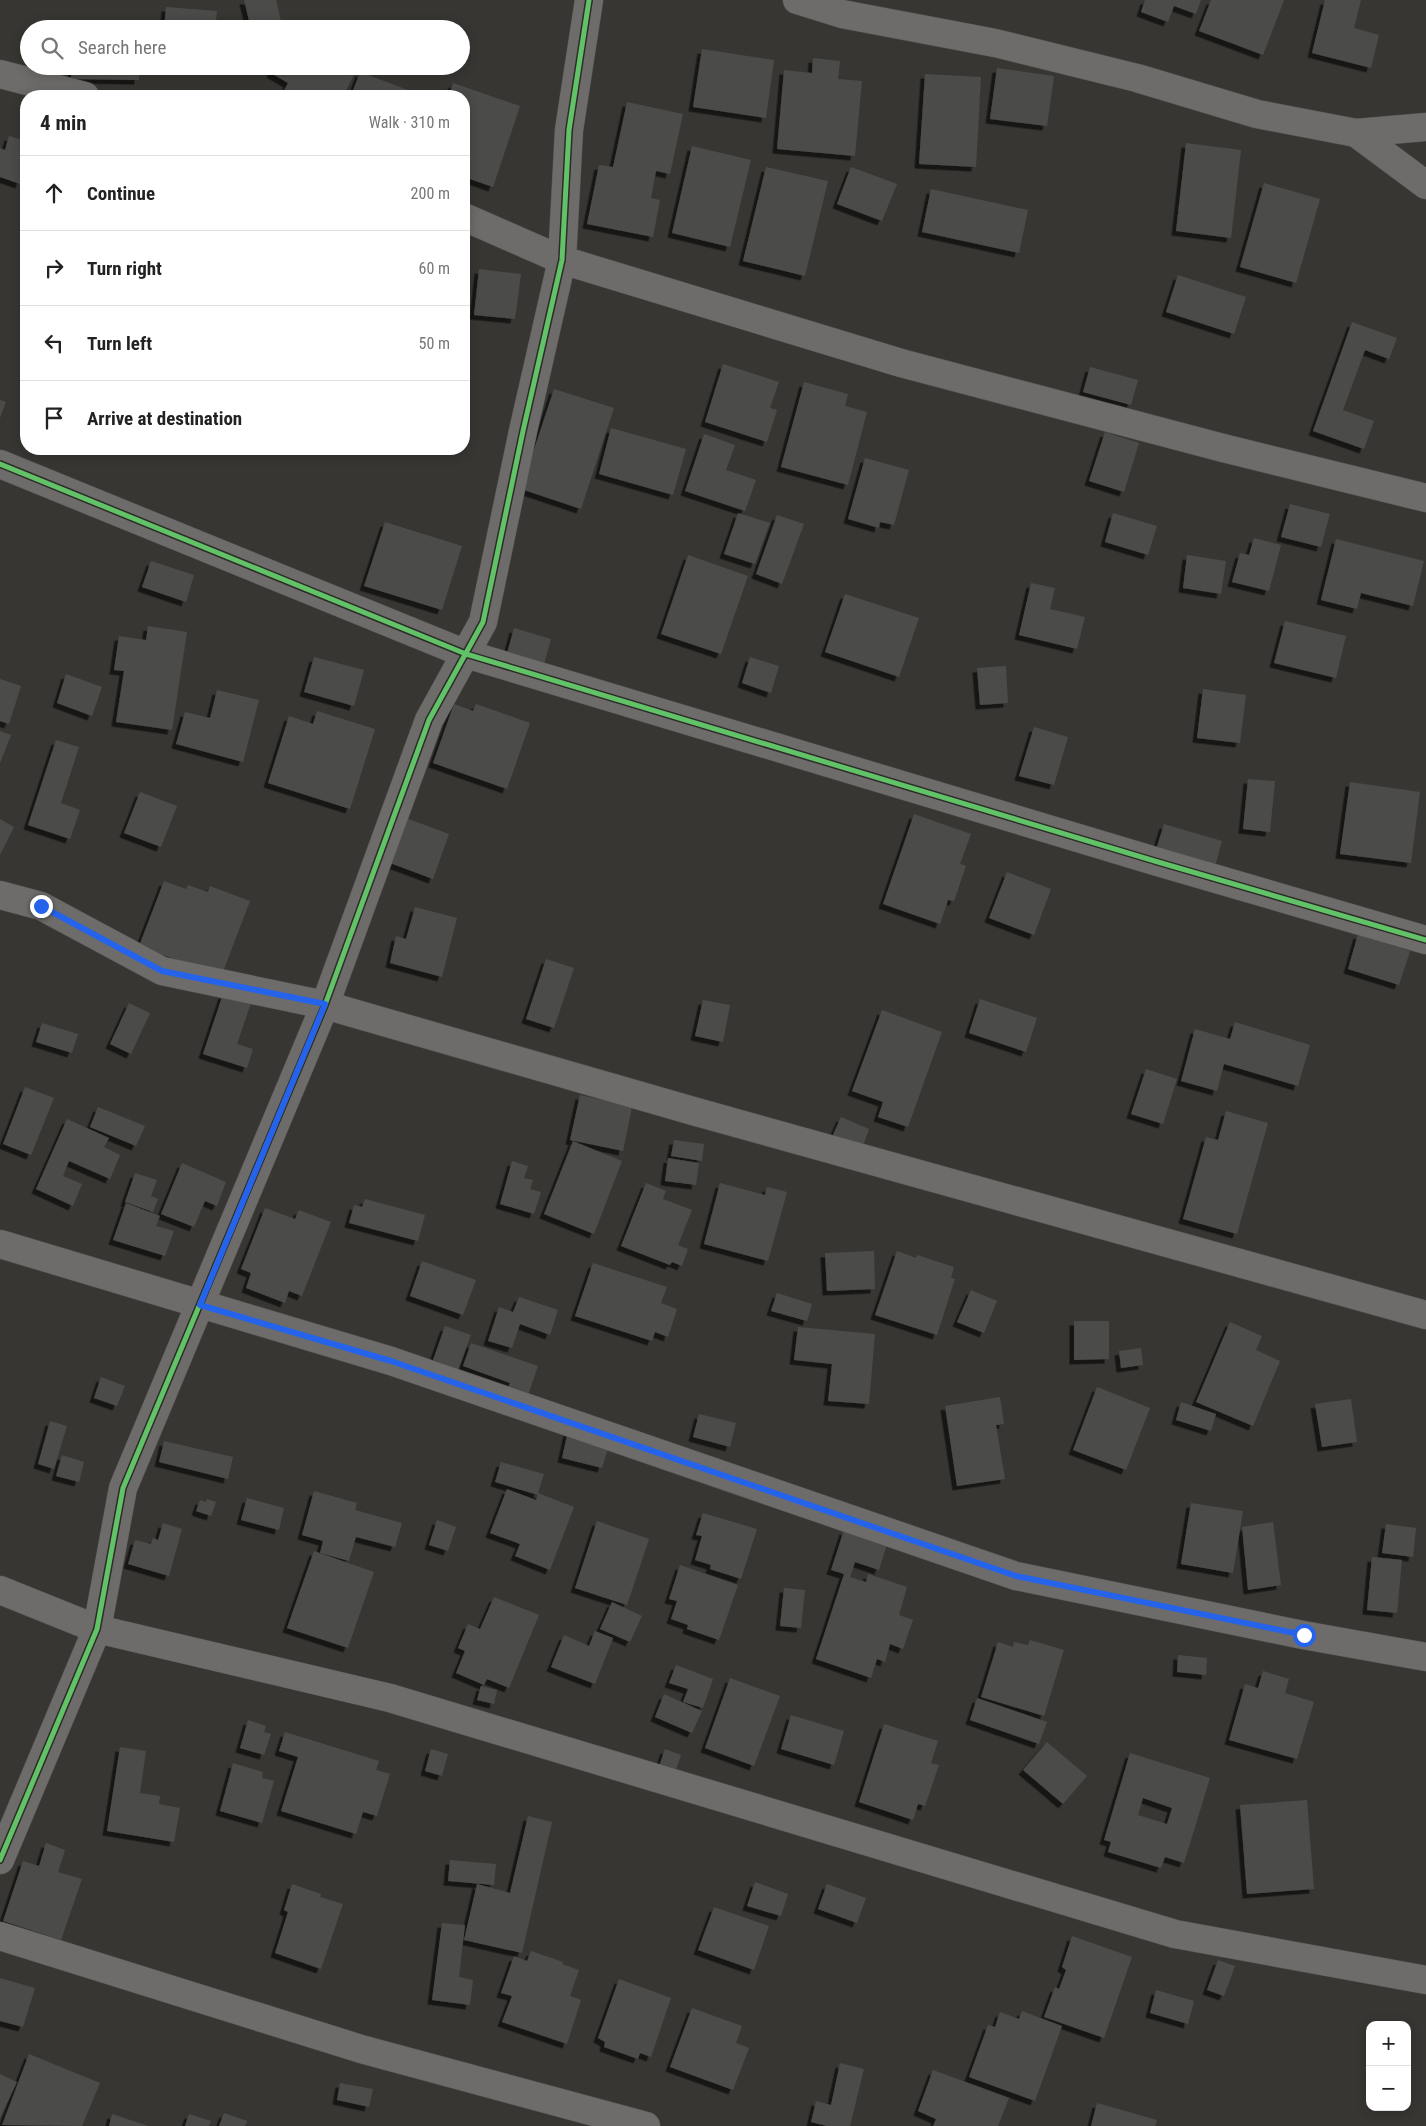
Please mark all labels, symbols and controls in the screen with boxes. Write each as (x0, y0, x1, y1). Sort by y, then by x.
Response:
search box (20, 20, 470, 75)
icon: search (38, 34, 66, 62)
text: Search here (78, 36, 166, 59)
text: 4 min (40, 111, 87, 135)
text: Walk · 310 m (369, 113, 450, 132)
icon: ahead (40, 179, 68, 207)
text: Continue (87, 182, 155, 205)
text: 200 m (411, 184, 450, 203)
icon: right (40, 254, 68, 282)
text: Turn right (87, 257, 162, 280)
text: 60 m (418, 259, 450, 278)
icon: left (40, 329, 68, 357)
text: Turn left (87, 332, 152, 355)
text: 50 m (418, 334, 450, 353)
icon: arrive (40, 404, 68, 432)
text: Arrive at destination (87, 407, 242, 430)
route end (30, 895, 53, 918)
route start (1293, 1624, 1316, 1647)
map controls (1366, 2021, 1411, 2111)
button: + (1366, 2021, 1411, 2066)
button: − (1366, 2066, 1411, 2111)

